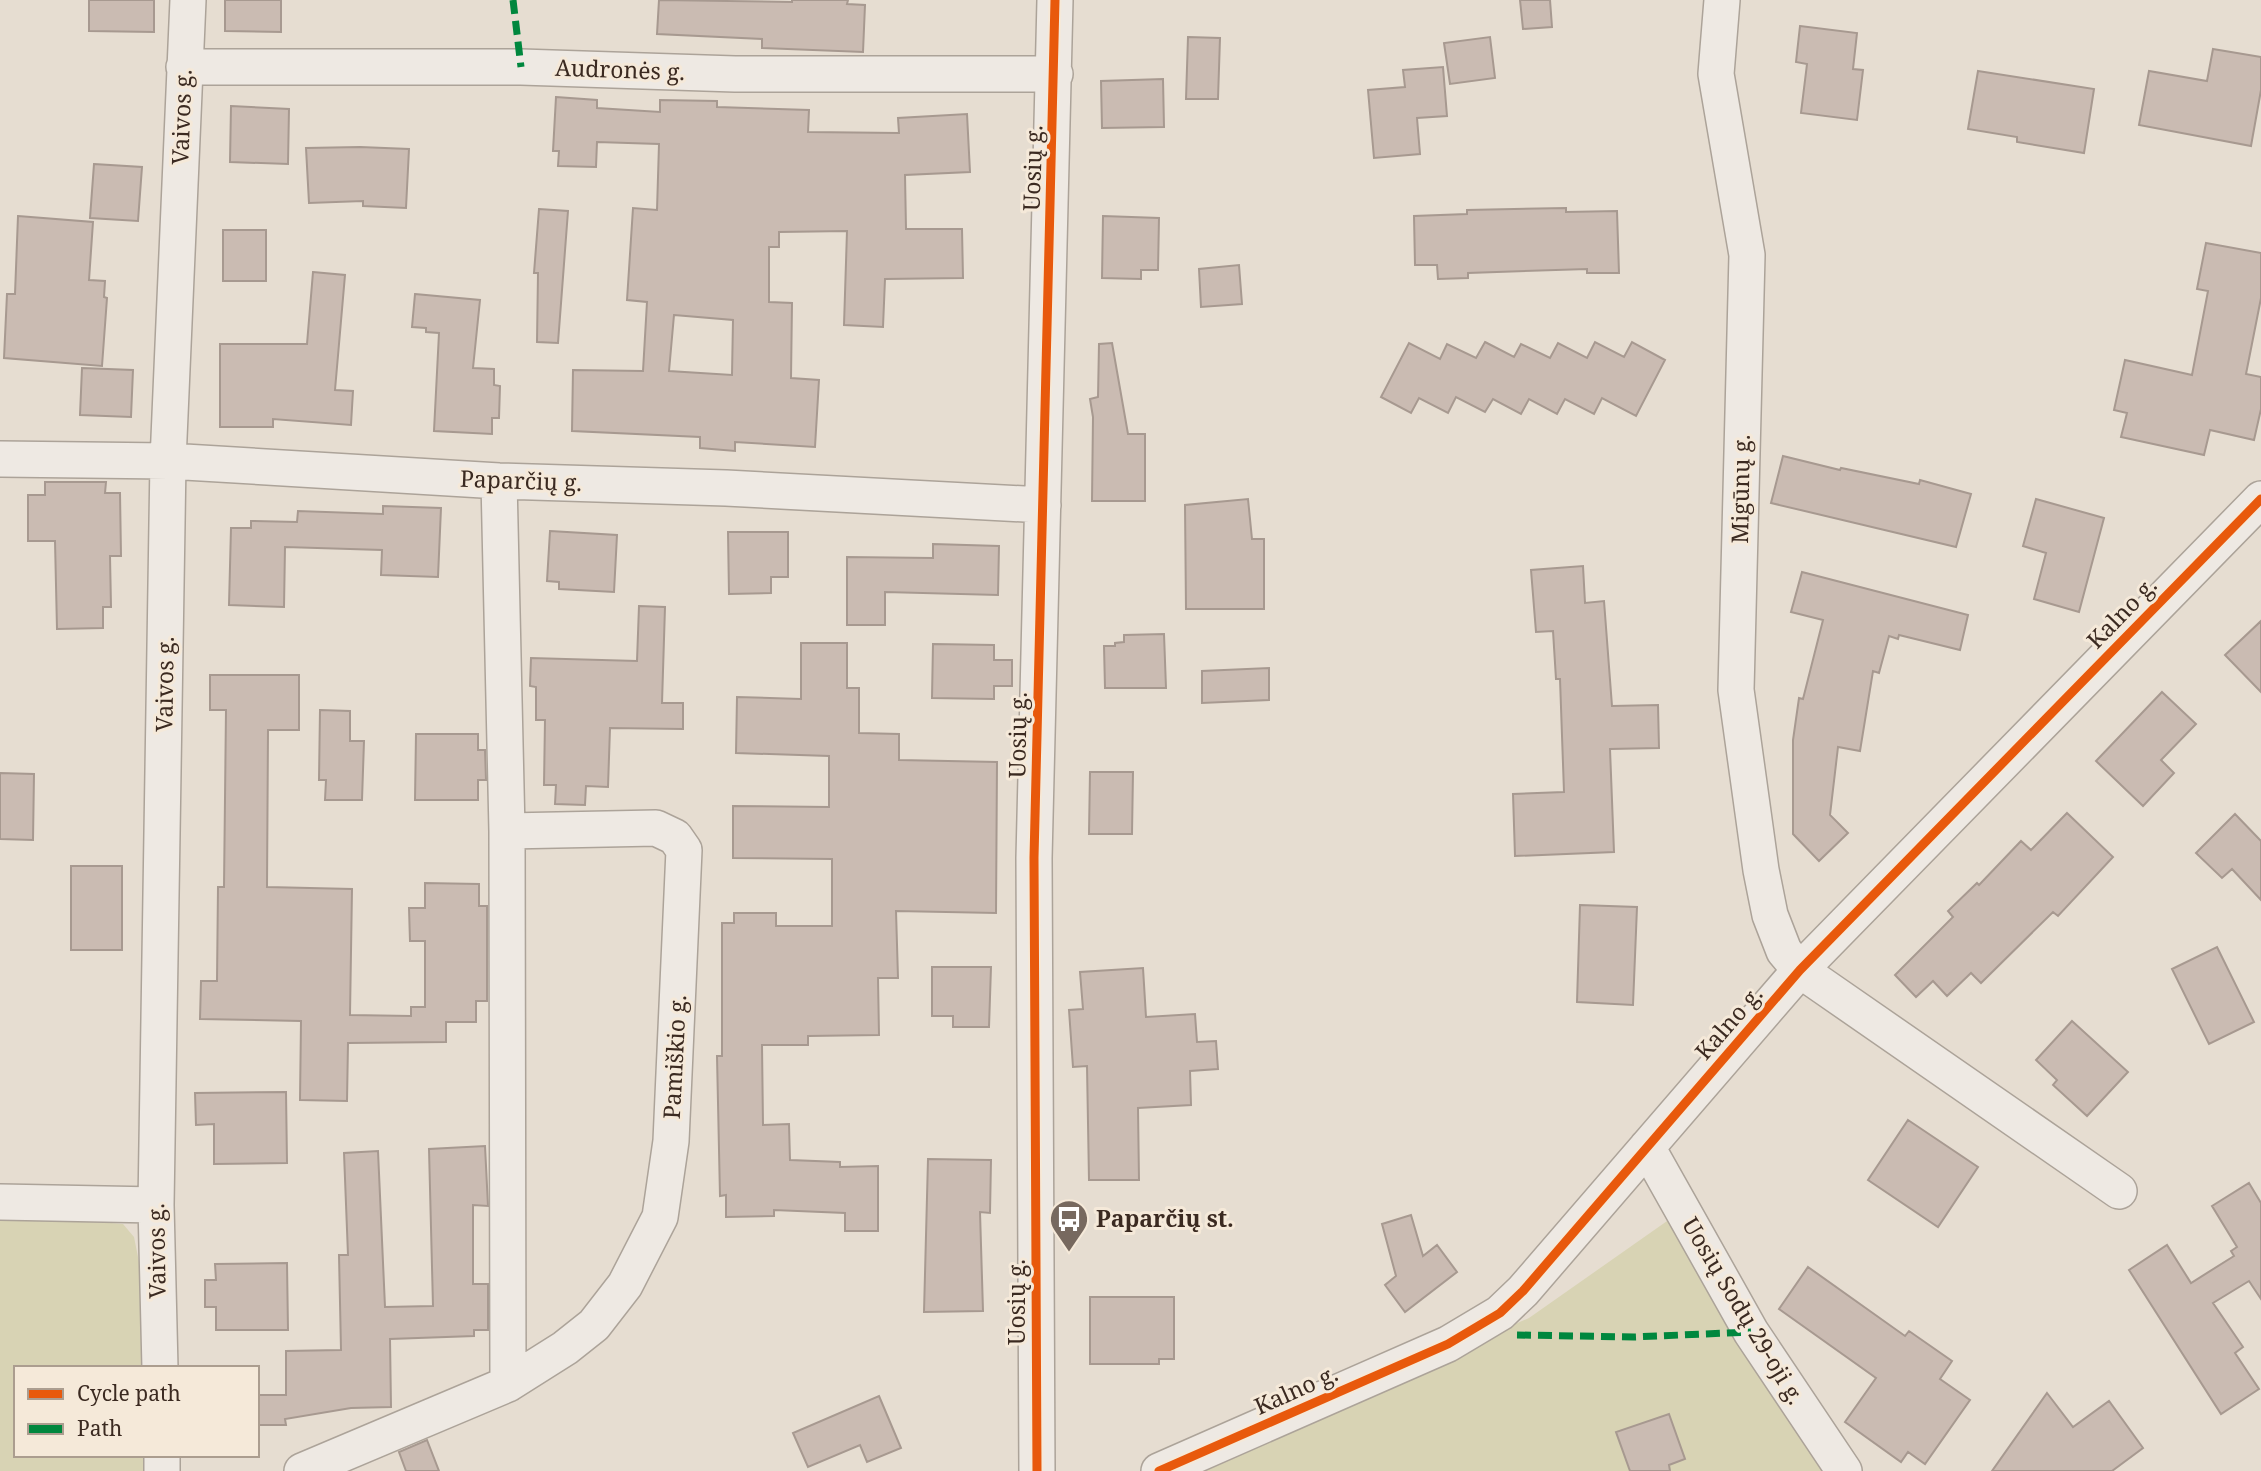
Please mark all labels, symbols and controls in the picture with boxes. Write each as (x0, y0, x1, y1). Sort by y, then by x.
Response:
street label: Audronės g. (554, 51, 686, 87)
street label: Vaivos g. (163, 69, 199, 165)
street label: Uosių g. (1015, 124, 1049, 212)
street label: Migūnų g. (1723, 434, 1757, 544)
street label: Paparčių g. (459, 462, 583, 498)
street label: Kalno g. (2079, 569, 2163, 655)
street label: Vaivos g. (147, 636, 181, 732)
street label: Uosių g. (1000, 692, 1034, 778)
street label: Kalno g. (1687, 978, 1769, 1066)
street label: Pamiškio g. (655, 994, 693, 1120)
bus stop icon: Paparčių st. (1048, 1198, 1090, 1253)
place label: Paparčių st. (1096, 1202, 1234, 1234)
street label: Vaivos g. (139, 1203, 173, 1299)
street label: Uosių Sodų 29-oji g. (1675, 1211, 1812, 1410)
street label: Uosių g. (1000, 1259, 1032, 1345)
street label: Kalno g. (1249, 1356, 1342, 1422)
legend (14, 1366, 259, 1457)
text: Cycle path (77, 1379, 181, 1407)
text: Path (77, 1414, 122, 1442)

